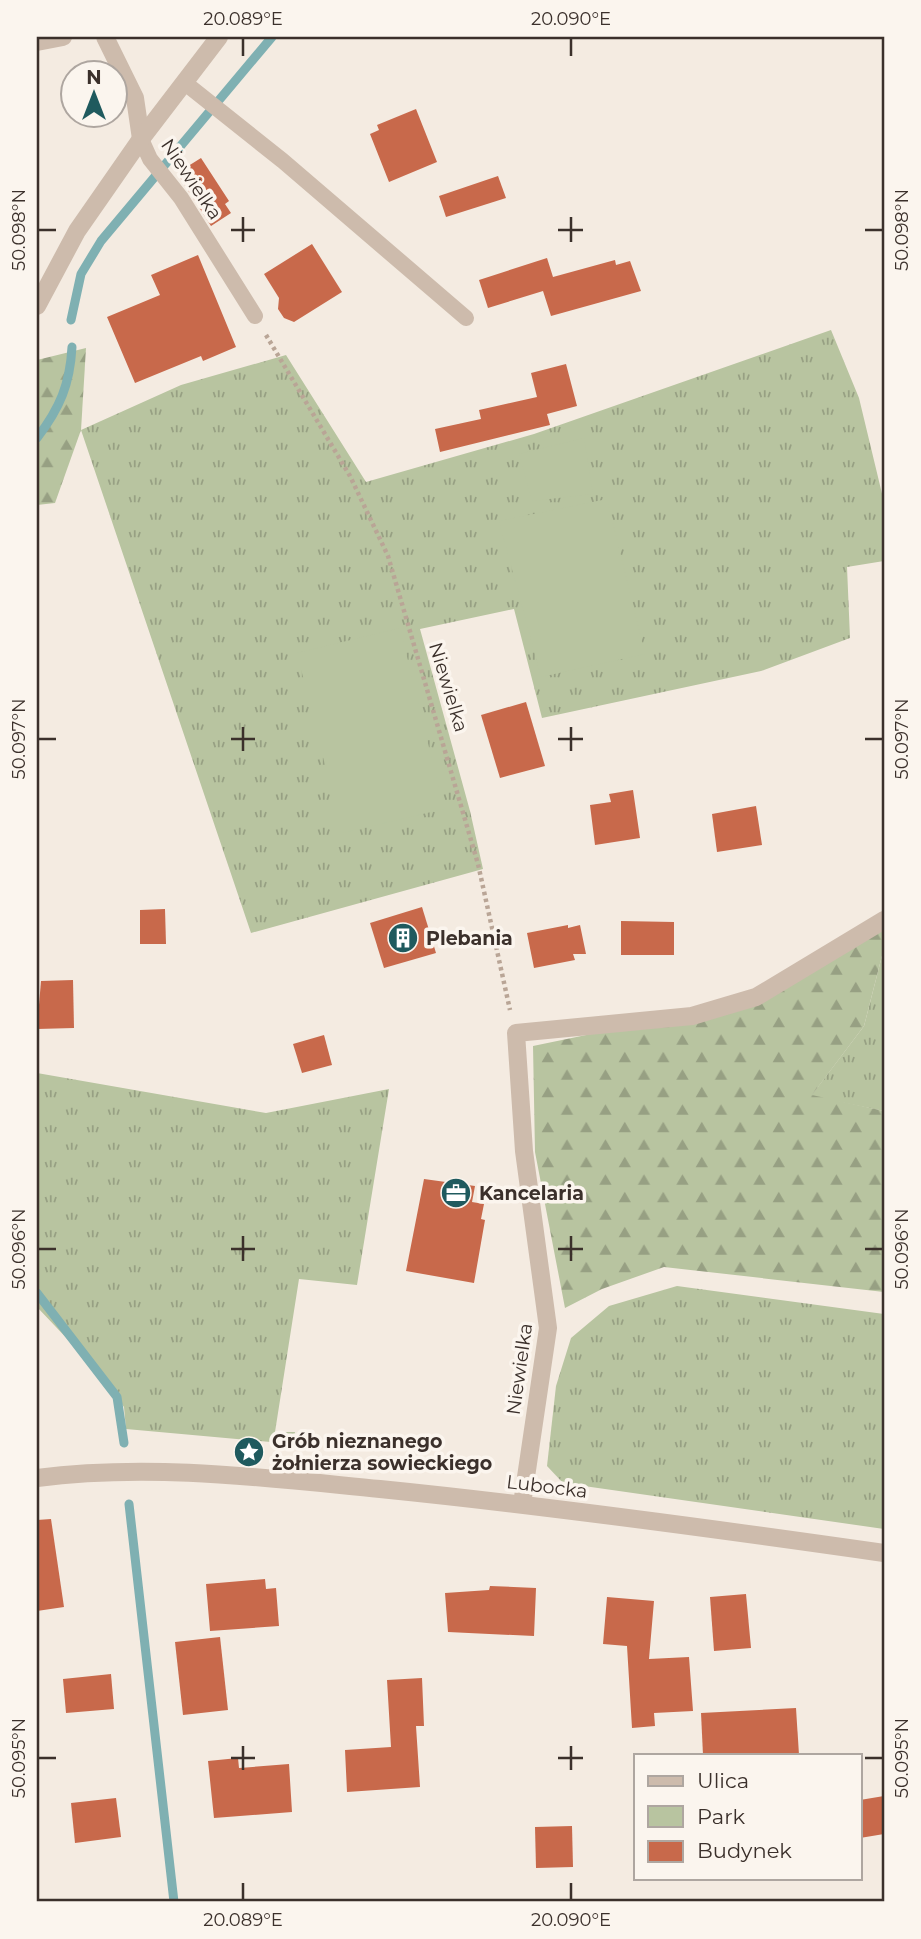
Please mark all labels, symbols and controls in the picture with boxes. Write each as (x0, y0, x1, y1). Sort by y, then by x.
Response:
text: 20.089°E (203, 8, 283, 30)
text: 20.090°E (531, 8, 611, 30)
north arrow (60, 60, 130, 130)
text: N (86, 66, 102, 89)
street label: Niewielka (156, 134, 227, 224)
text: 50.098°N (8, 189, 30, 271)
text: 50.098°N (891, 189, 913, 271)
street label: Niewielka (424, 639, 473, 735)
text: 50.097°N (8, 698, 30, 780)
text: 50.097°N (891, 698, 913, 780)
building icon: Plebania (386, 921, 420, 955)
place label: Plebania (426, 927, 513, 950)
office icon: Kancelaria (439, 1176, 473, 1210)
place label: Kancelaria (479, 1182, 584, 1205)
text: 50.096°N (8, 1208, 30, 1290)
text: 50.096°N (891, 1208, 913, 1290)
street label: Niewielka (502, 1322, 537, 1417)
place label: Grób nieznanego żołnierza sowieckiego (272, 1430, 492, 1475)
place icon: Grób nieznanego żołnierza sowieckiego (232, 1435, 266, 1469)
street label: Lubocka (505, 1470, 589, 1503)
text: 50.095°N (8, 1718, 30, 1798)
text: 50.095°N (891, 1718, 913, 1798)
legend (634, 1754, 862, 1880)
text: Ulica (697, 1768, 749, 1793)
text: Park (697, 1804, 745, 1829)
text: Budynek (697, 1838, 792, 1863)
text: 20.089°E (203, 1909, 283, 1931)
text: 20.090°E (531, 1909, 611, 1931)

